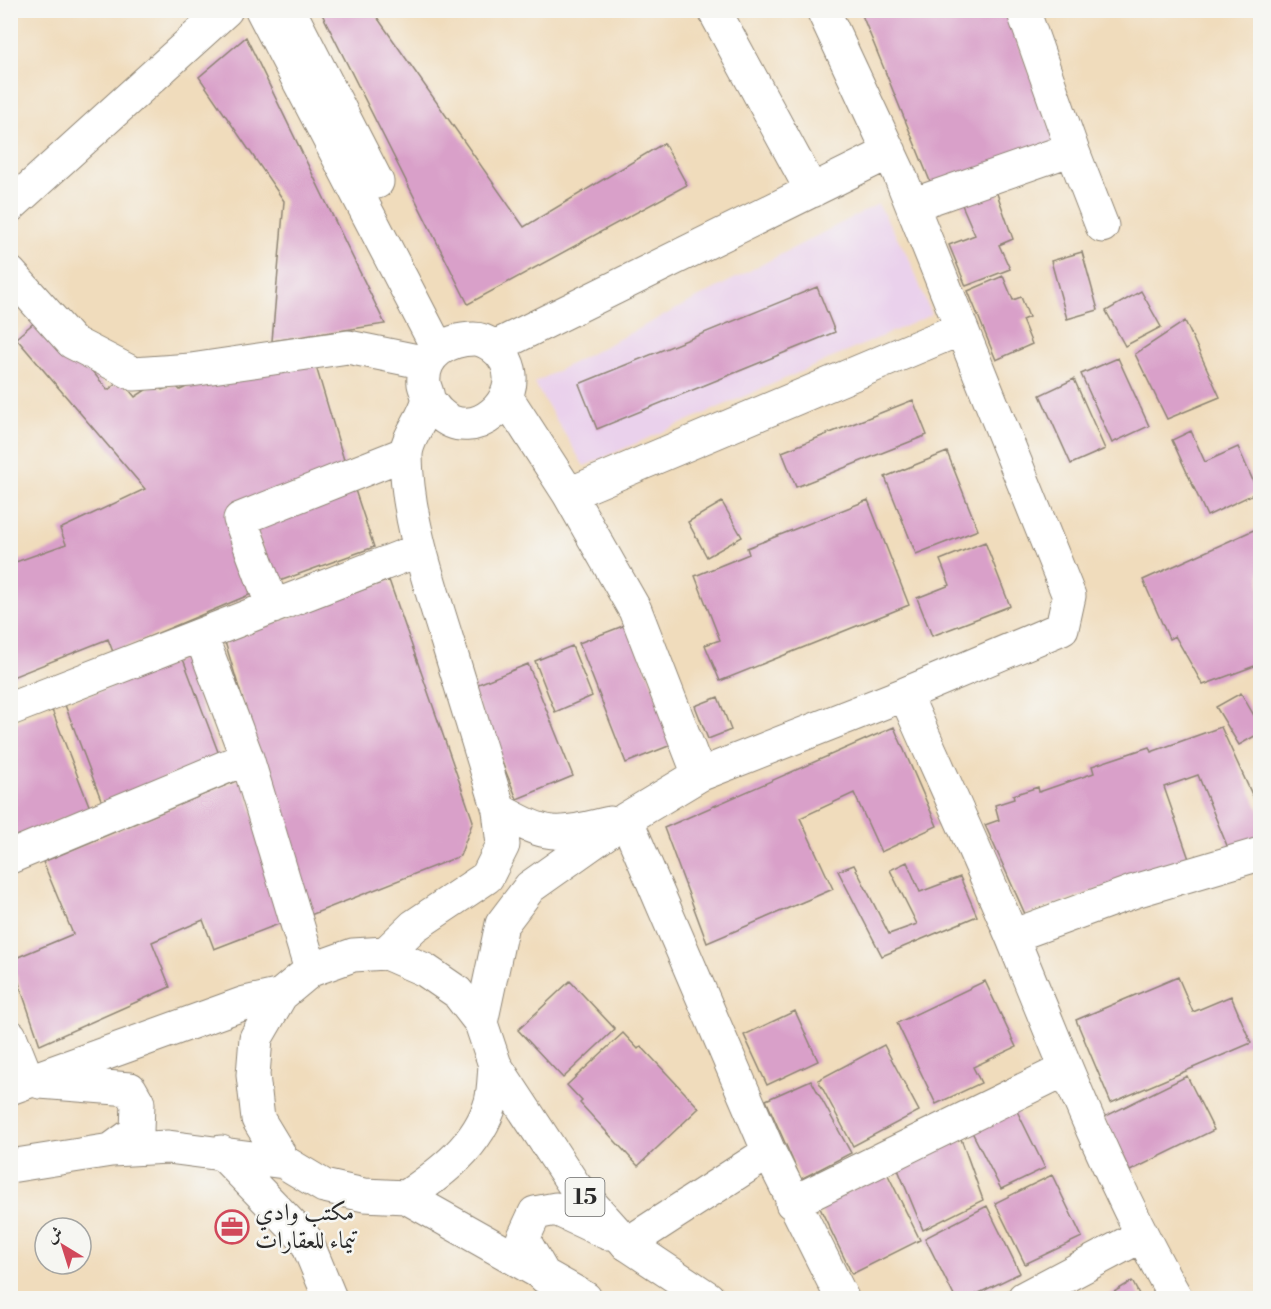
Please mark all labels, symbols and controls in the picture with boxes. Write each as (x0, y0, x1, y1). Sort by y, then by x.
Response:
road number: 15 (566, 1178, 604, 1216)
place label: مكتب وادي تيماء للعقارات (255, 1198, 358, 1256)
office icon: مكتب وادي تيماء للعقارات (214, 1209, 250, 1245)
north arrow (33, 1216, 93, 1276)
text: ش (42, 1222, 67, 1248)

